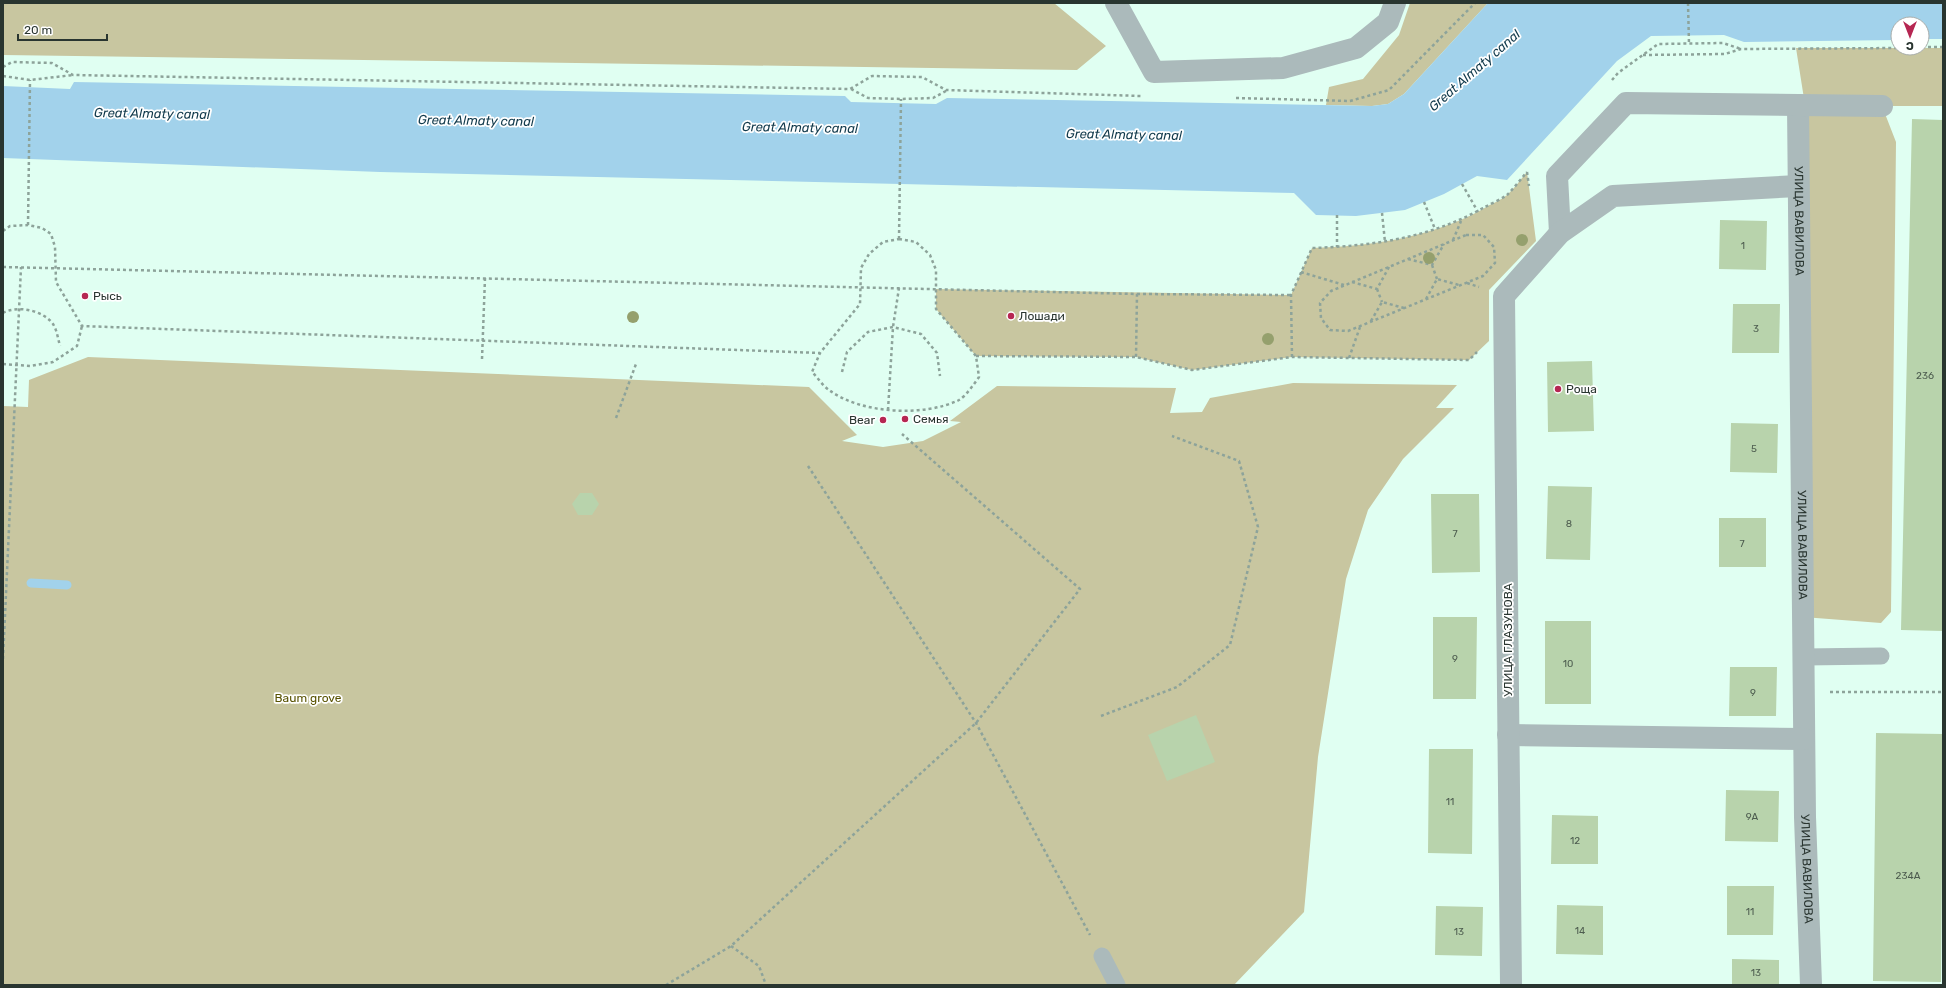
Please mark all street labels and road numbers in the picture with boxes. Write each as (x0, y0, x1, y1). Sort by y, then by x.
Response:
street label: УЛИЦА ВАВИЛОВА (1792, 166, 1807, 276)
street label: УЛИЦА ВАВИЛОВА (1795, 490, 1810, 600)
street label: УЛИЦА ГЛАЗУНОВА (1501, 583, 1515, 697)
street label: УЛИЦА ВАВИЛОВА (1798, 814, 1816, 924)

